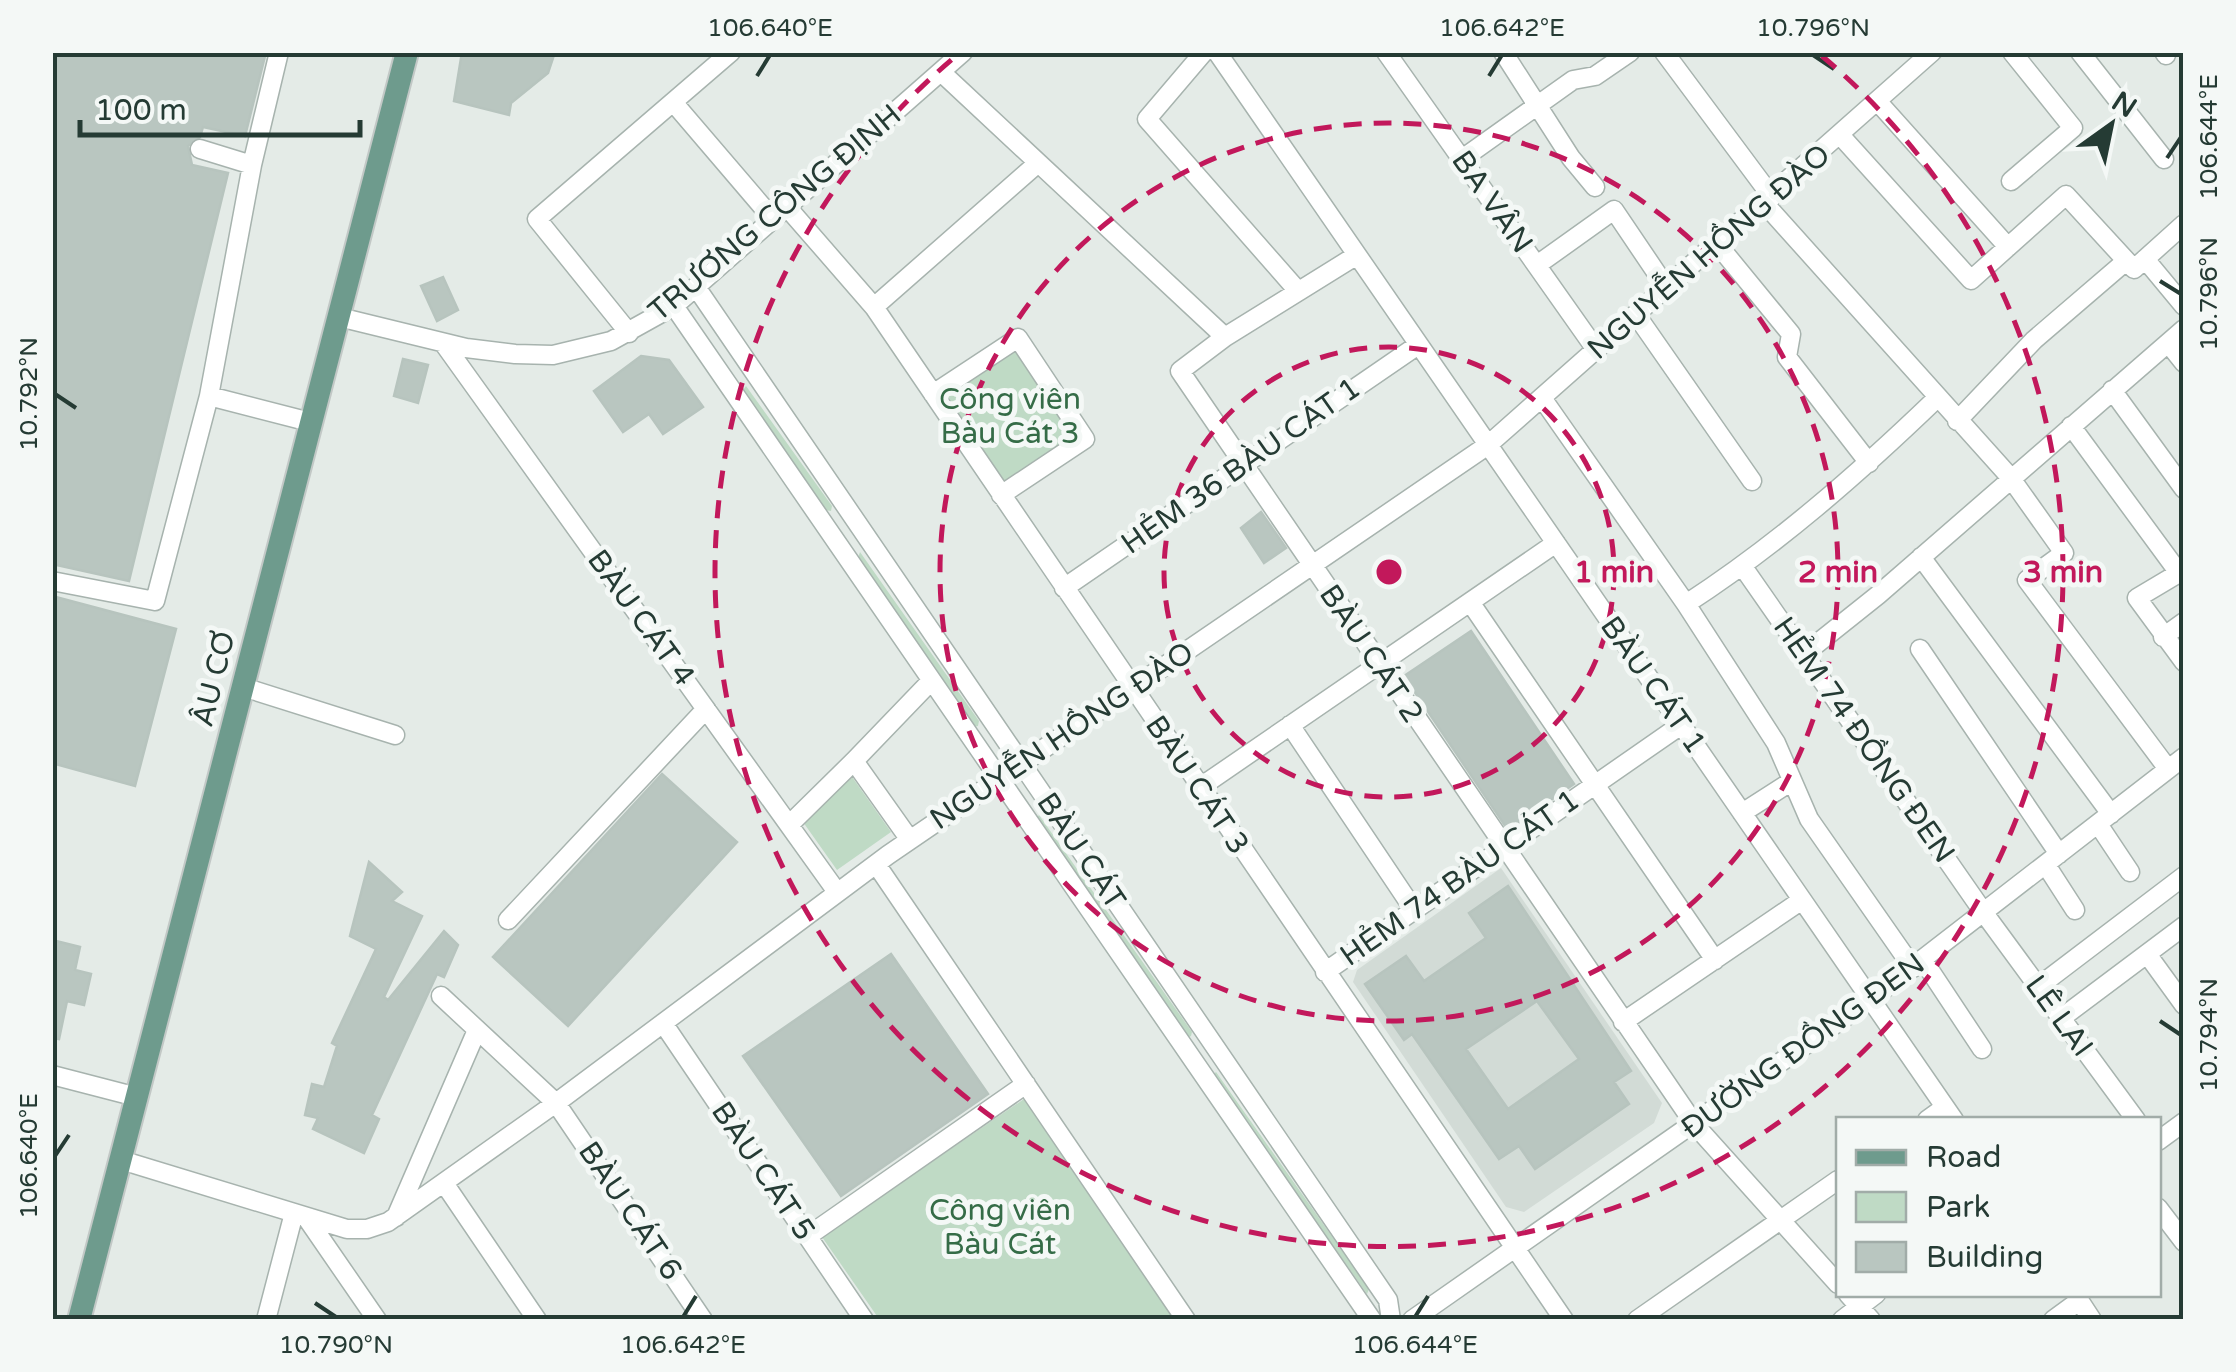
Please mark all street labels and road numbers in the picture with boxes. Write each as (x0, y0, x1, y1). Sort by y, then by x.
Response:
street label: TRƯƠNG CÔNG ĐỊNH (641, 96, 909, 330)
street label: NGUYỄN HỒNG ĐÀO (1579, 135, 1838, 368)
street label: BA VÂN (1443, 143, 1541, 261)
street label: HẺM 36 BÀU CÁT 1 (1114, 369, 1368, 562)
street label: BÀU CÁT 4 (579, 543, 703, 693)
street label: BÀU CÁT 2 (1311, 578, 1431, 730)
street label: BÀU CÁT 1 (1592, 609, 1714, 761)
street label: HẺM 74 ĐỒNG ĐEN (1765, 609, 1964, 870)
street label: ÂU CƠ (184, 627, 244, 731)
street label: NGUYỄN HỒNG ĐÀO (922, 632, 1201, 838)
street label: BÀU CÁT 3 (1137, 709, 1257, 861)
street label: HẺM 74 BÀU CÁT 1 (1333, 781, 1587, 974)
street label: BÀU CÁT (1029, 786, 1133, 916)
street label: ĐƯỜNG ĐỒNG ĐEN (1673, 944, 1932, 1147)
street label: LÊ LAI (2017, 968, 2101, 1064)
street label: BÀU CÁT 5 (703, 1095, 823, 1247)
street label: BÀU CÁT 6 (570, 1135, 690, 1287)

